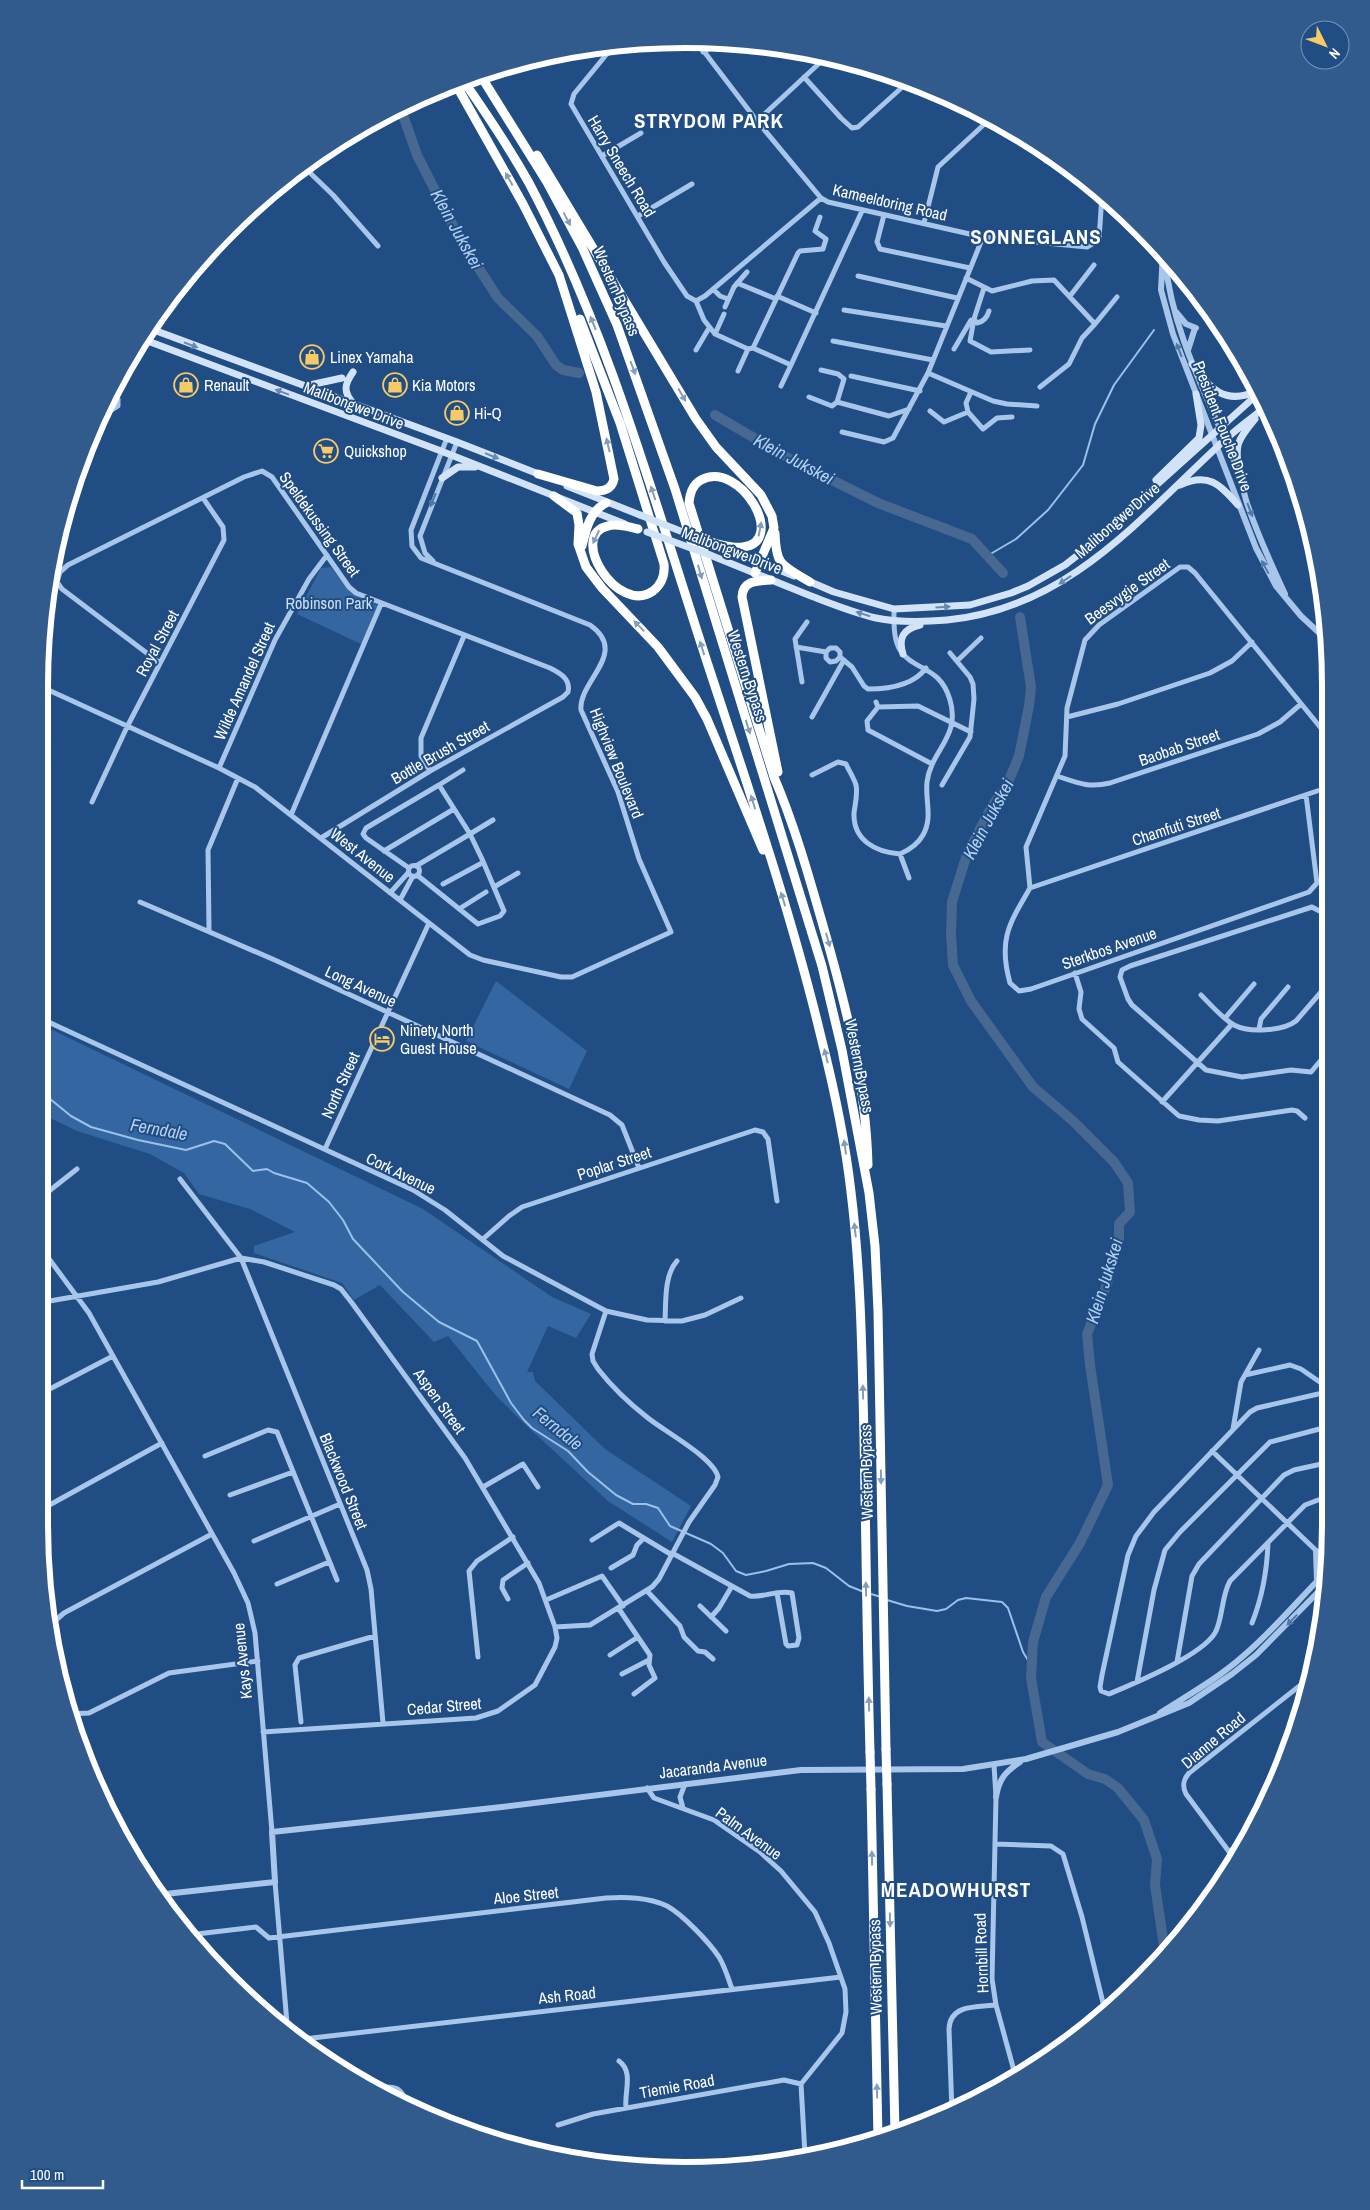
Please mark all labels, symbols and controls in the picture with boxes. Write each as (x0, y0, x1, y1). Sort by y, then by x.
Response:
north arrow (1300, 20, 1350, 70)
text: N (1325, 45, 1344, 63)
district label: STRYDOM PARK (634, 106, 784, 135)
street label: Harry Sneech Road (583, 111, 661, 221)
one-way arrow (505, 172, 513, 187)
street label: Kameeldoring Road (831, 178, 949, 226)
water label: Klein Jukskei (425, 185, 489, 273)
one-way arrow (563, 212, 571, 227)
district label: SONNEGLANS (970, 222, 1102, 251)
street label: Western Bypass (588, 243, 646, 339)
one-way arrow (589, 315, 597, 330)
one-way arrow (184, 341, 199, 349)
one-way arrow (1175, 342, 1183, 357)
shop icon: Linex Yamaha (299, 344, 325, 370)
place label: Linex Yamaha (330, 346, 414, 368)
street label: President Fouche Drive (1188, 358, 1258, 494)
one-way arrow (629, 361, 637, 376)
shop icon: Renault (173, 372, 199, 398)
shop icon: Kia Motors (382, 372, 408, 398)
place label: Renault (204, 374, 250, 396)
place label: Kia Motors (412, 374, 475, 396)
street label: Malibongwe Drive (301, 376, 407, 434)
one-way arrow (274, 388, 289, 396)
one-way arrow (678, 389, 687, 402)
shop icon: Hi-Q (444, 400, 470, 426)
place label: Hi-Q (474, 402, 502, 424)
water label: Klein Jukskei (749, 427, 839, 491)
supermarket icon: Quickshop (313, 438, 339, 464)
one-way arrow (604, 438, 612, 453)
place label: Quickshop (344, 440, 407, 462)
one-way arrow (485, 452, 500, 460)
street label: Speldekussing Street (274, 467, 366, 581)
street label: Malibongwe Drive (1070, 477, 1164, 563)
one-way arrow (649, 485, 657, 500)
one-way arrow (429, 493, 436, 508)
one-way arrow (1246, 503, 1254, 517)
street label: Malibongwe Drive (679, 521, 785, 579)
one-way arrow (756, 521, 764, 537)
one-way arrow (592, 530, 601, 545)
street label: Beesvygie Street (1080, 553, 1174, 629)
one-way arrow (1260, 560, 1269, 573)
one-way arrow (696, 564, 704, 580)
one-way arrow (1058, 575, 1072, 585)
park label: Robinson Park (286, 592, 373, 614)
one-way arrow (935, 603, 951, 611)
street label: Royal Street (130, 606, 184, 680)
one-way arrow (856, 610, 871, 617)
street label: Wilde Amandel Street (208, 618, 280, 743)
one-way arrow (633, 620, 645, 632)
street label: Western Bypass (723, 627, 773, 725)
one-way arrow (698, 640, 706, 655)
street label: Highview Boulevard (585, 704, 649, 822)
street label: Bottle Brush Street (387, 715, 493, 789)
one-way arrow (745, 720, 753, 735)
street label: Baobab Street (1136, 723, 1223, 771)
water label: Klein Jukskei (956, 774, 1020, 864)
one-way arrow (749, 795, 757, 810)
street label: Chamfuti Street (1129, 801, 1223, 851)
street label: West Avenue (326, 823, 400, 887)
one-way arrow (779, 892, 787, 907)
street label: Sterkbos Avenue (1059, 921, 1159, 975)
one-way arrow (824, 932, 832, 947)
street label: Long Avenue (322, 960, 400, 1012)
street label: Western Bypass (840, 1017, 880, 1115)
place label: Ninety North Guest House (400, 1019, 477, 1059)
hotel icon: Ninety North Guest House (369, 1026, 395, 1052)
street label: North Street (316, 1048, 365, 1122)
one-way arrow (822, 1049, 830, 1064)
water label: Ferndale (128, 1112, 190, 1146)
one-way arrow (841, 1138, 849, 1154)
street label: Poplar Street (574, 1141, 654, 1185)
street label: Cork Avenue (363, 1147, 439, 1199)
one-way arrow (851, 1222, 859, 1238)
water label: Klein Jukskei (1079, 1235, 1129, 1327)
street label: Aspen Street (408, 1363, 471, 1438)
one-way arrow (858, 1384, 866, 1400)
water label: Ferndale (528, 1400, 588, 1456)
street label: Western Bypass (854, 1424, 878, 1520)
street label: Blackwood Street (315, 1430, 373, 1533)
one-way arrow (877, 1469, 885, 1485)
one-way arrow (862, 1580, 870, 1596)
one-way arrow (1286, 1613, 1298, 1625)
street label: Kays Avenue (227, 1622, 257, 1700)
street label: Cedar Street (406, 1692, 482, 1720)
one-way arrow (864, 1695, 872, 1711)
street label: Dianne Road (1176, 1707, 1250, 1773)
street label: Jacaranda Avenue (658, 1748, 768, 1784)
street label: Palm Avenue (711, 1801, 787, 1865)
one-way arrow (868, 1850, 876, 1866)
district label: MEADOWHURST (881, 1875, 1031, 1904)
street label: Aloe Street (492, 1881, 560, 1909)
one-way arrow (886, 1912, 894, 1928)
street label: Hornbill Road (969, 1913, 993, 1993)
street label: Western Bypass (863, 1919, 887, 2015)
street label: Ash Road (536, 1981, 597, 2009)
street label: Tiemie Road (638, 2069, 716, 2103)
one-way arrow (873, 2082, 881, 2098)
scale bar (22, 2158, 104, 2190)
text: 100 m (30, 2164, 64, 2185)

